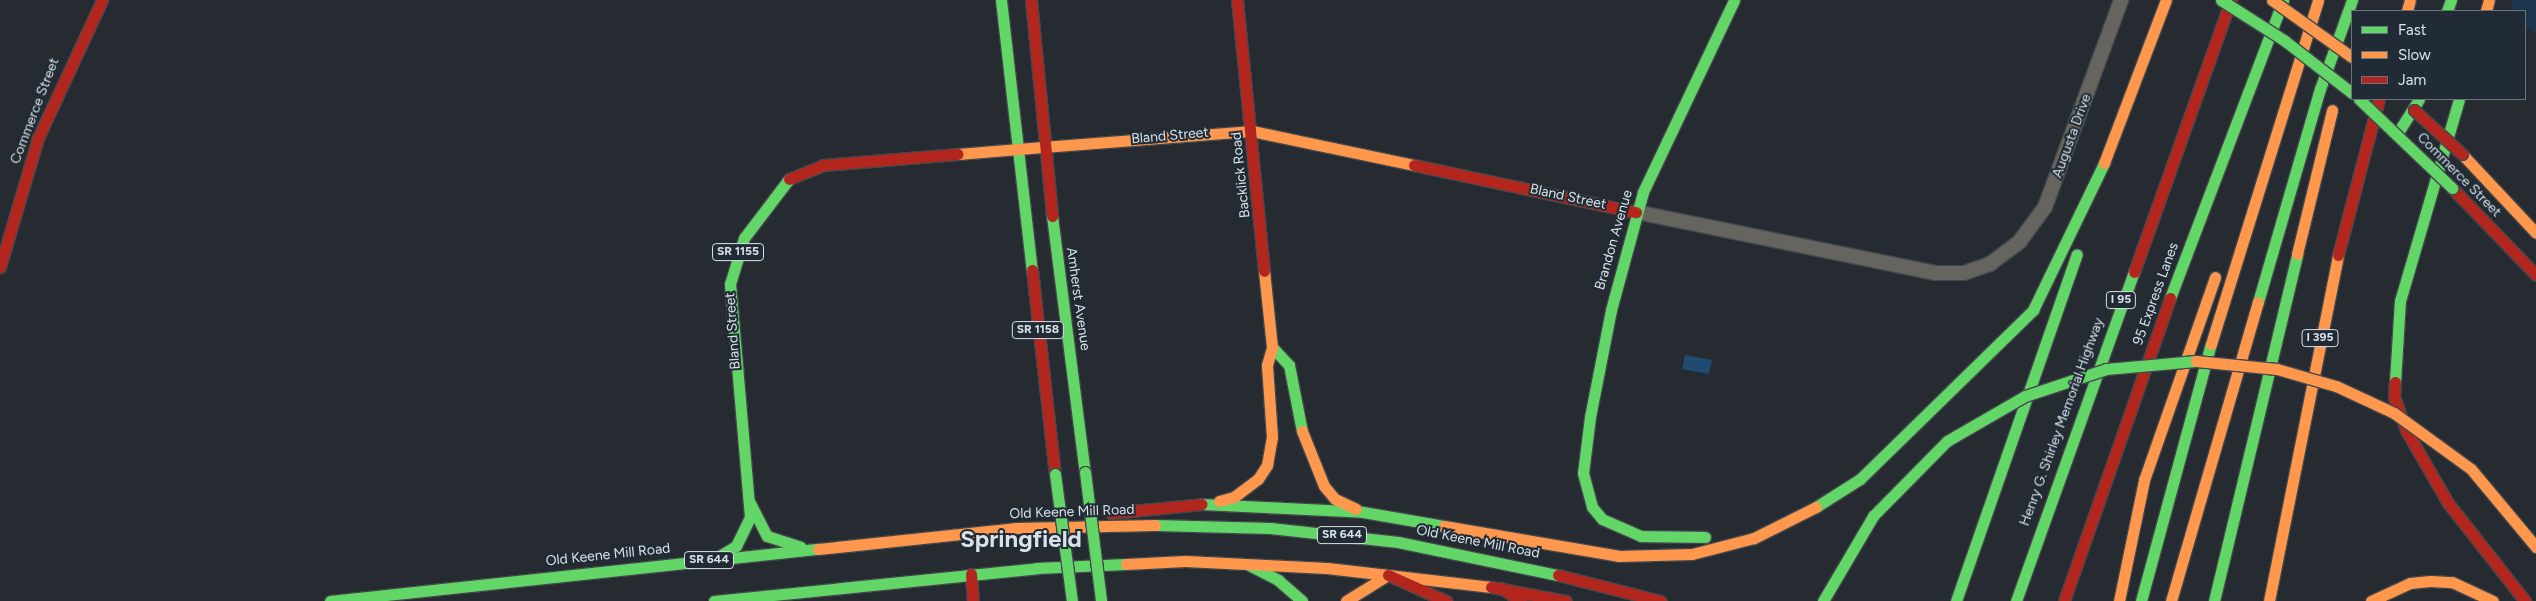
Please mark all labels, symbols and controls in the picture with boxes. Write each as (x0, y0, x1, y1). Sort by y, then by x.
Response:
legend (2351, 10, 2526, 100)
text: Fast (2398, 21, 2426, 39)
text: Slow (2398, 46, 2431, 64)
street label: Commerce Street (7, 56, 63, 166)
text: Jam (2398, 71, 2426, 89)
street label: Augusta Drive (2049, 92, 2095, 180)
street label: Bland Street (1131, 124, 1209, 148)
street label: Commerce Street (2413, 129, 2505, 221)
street label: Backlick Road (1228, 131, 1254, 219)
street label: Bland Street (1528, 181, 1608, 213)
street label: Brandon Avenue (1592, 188, 1636, 292)
street label: 95 Express Lanes (2130, 240, 2182, 348)
road number: SR 1155 (712, 242, 764, 262)
street label: Amherst Avenue (1062, 246, 1094, 352)
road number: I 95 (2105, 290, 2137, 310)
street label: Bland Street (722, 292, 744, 370)
street label: Henry G. Shirley Memorial Highway (2016, 316, 2108, 528)
road number: SR 1158 (1012, 320, 1064, 340)
road number: I 395 (2301, 328, 2339, 348)
street label: Old Keene Mill Road (1009, 501, 1135, 523)
street label: Old Keene Mill Road (1415, 522, 1541, 562)
district label: Springfield (960, 525, 1082, 553)
road number: SR 644 (1316, 526, 1368, 544)
street label: Old Keene Mill Road (545, 540, 671, 570)
road number: SR 644 (683, 550, 735, 570)

